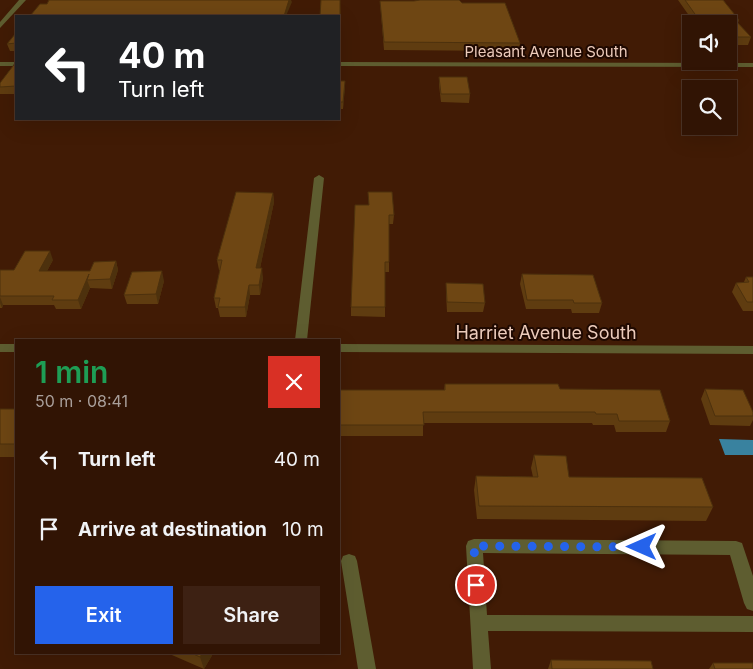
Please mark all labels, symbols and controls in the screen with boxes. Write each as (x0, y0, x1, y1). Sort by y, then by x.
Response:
map controls (682, 15, 737, 135)
button: sound (682, 15, 737, 70)
text: 40 m (118, 34, 206, 76)
icon: left (35, 35, 100, 100)
street label: Pleasant Avenue South (464, 42, 628, 61)
text: Turn left (118, 76, 204, 102)
button: search (682, 80, 737, 135)
street label: Harriet Avenue South (455, 322, 637, 343)
text: 1 min (35, 354, 108, 390)
button: close (268, 356, 320, 408)
text: 50 m · 08:41 (35, 391, 128, 411)
icon: left (35, 445, 63, 473)
text: Turn left (78, 448, 156, 471)
text: 40 m (274, 448, 320, 471)
icon: arrive (35, 515, 63, 543)
text: Arrive at destination (78, 518, 267, 541)
text: 10 m (282, 518, 324, 541)
position arrow (615, 520, 667, 572)
pin (455, 564, 497, 606)
icon: arrive (462, 571, 490, 599)
button: Exit (35, 586, 173, 644)
button: Share (183, 586, 320, 644)

